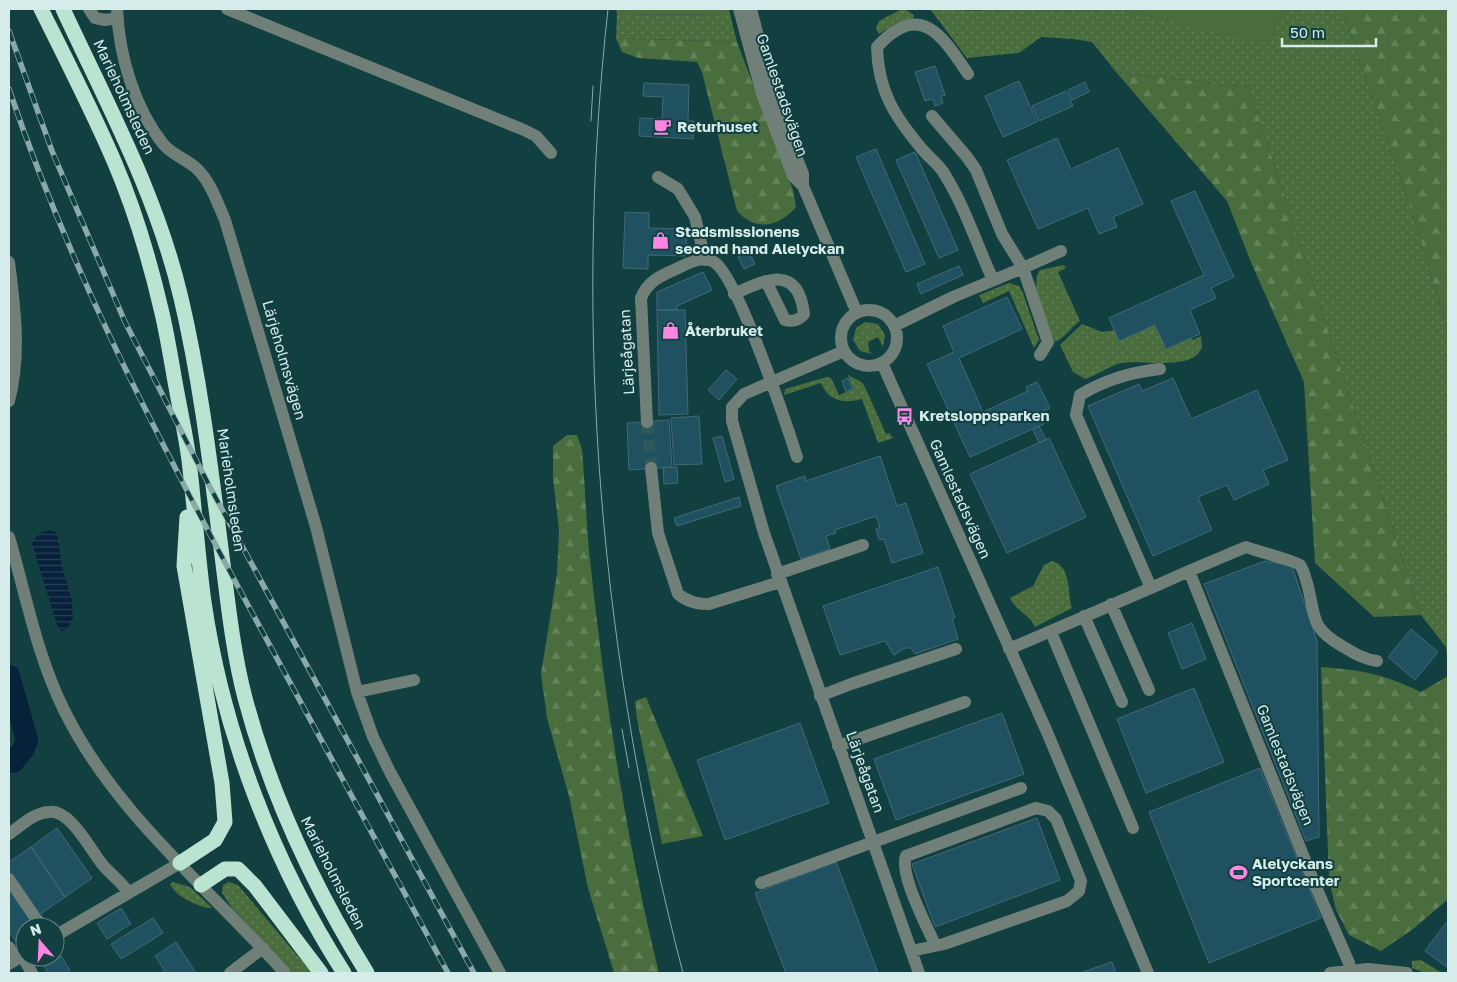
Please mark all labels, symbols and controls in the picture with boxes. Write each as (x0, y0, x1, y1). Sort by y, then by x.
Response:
scale bar (1282, 15, 1376, 47)
text: 50 m (1290, 23, 1325, 41)
street label: Gamlestadsvägen (753, 31, 812, 159)
street label: Marieholmsleden (90, 36, 159, 157)
cafe icon: Returhuset (653, 117, 673, 137)
place label: Returhuset (677, 117, 758, 135)
place label: Stadsmissionens second hand Alelyckan (675, 222, 844, 257)
shop icon: Stadsmissionens second hand Alelyckan (651, 231, 671, 251)
street label: Lärjeholmsvägen (259, 298, 311, 422)
street label: Lärjeågatan (615, 309, 637, 395)
shop icon: Återbruket (661, 321, 681, 341)
place label: Återbruket (685, 321, 763, 339)
bus stop icon: Kretsloppsparken (895, 406, 915, 426)
place label: Kretsloppsparken (919, 406, 1050, 424)
street label: Marieholmsleden (214, 427, 250, 553)
street label: Gamlestadsvägen (926, 436, 995, 561)
street label: Gamlestadsvägen (1253, 701, 1318, 828)
street label: Lärjeågatan (843, 728, 889, 815)
street label: Marieholmsleden (298, 813, 370, 932)
place label: Alelyckans Sportcenter (1252, 854, 1340, 889)
sports icon: Alelyckans Sportcenter (1228, 863, 1248, 883)
north arrow (15, 917, 65, 967)
text: N (28, 919, 43, 939)

